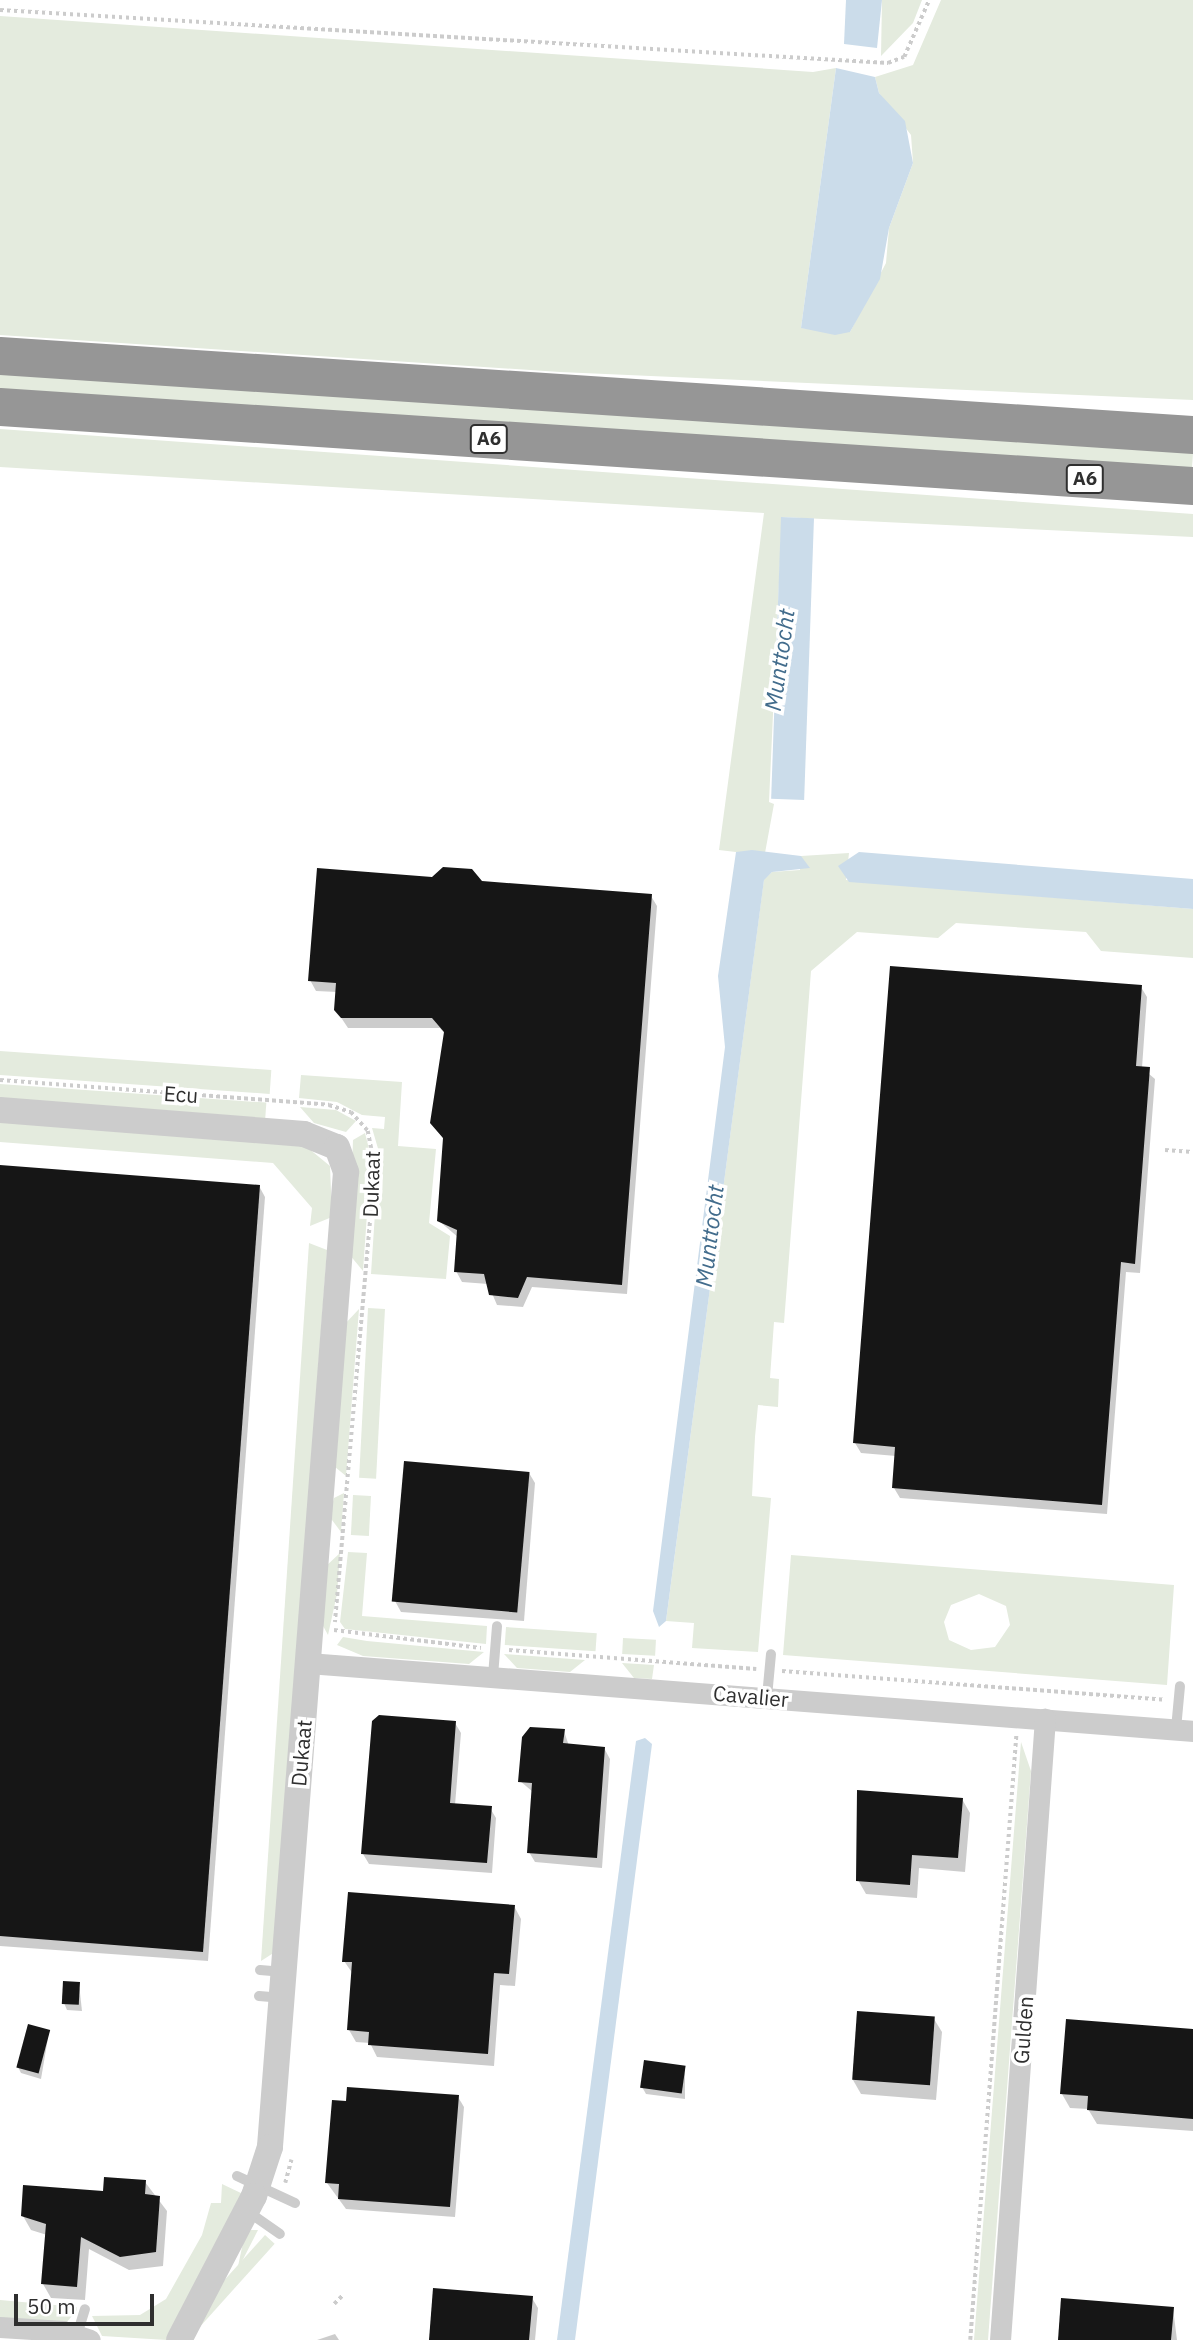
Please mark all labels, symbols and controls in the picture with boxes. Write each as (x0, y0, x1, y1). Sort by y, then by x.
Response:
road number: A6 (470, 424, 508, 454)
road number: A6 (1066, 464, 1104, 494)
water label: Munttocht (758, 607, 800, 713)
street label: Ecu (163, 1080, 199, 1108)
street label: Dukaat (357, 1150, 385, 1218)
water label: Munttocht (689, 1183, 729, 1289)
street label: Cavalier (712, 1680, 790, 1712)
street label: Dukaat (286, 1719, 316, 1787)
street label: Gulden (1008, 1995, 1038, 2065)
scale bar (18, 2280, 158, 2324)
text: 50 m (27, 2292, 76, 2320)

